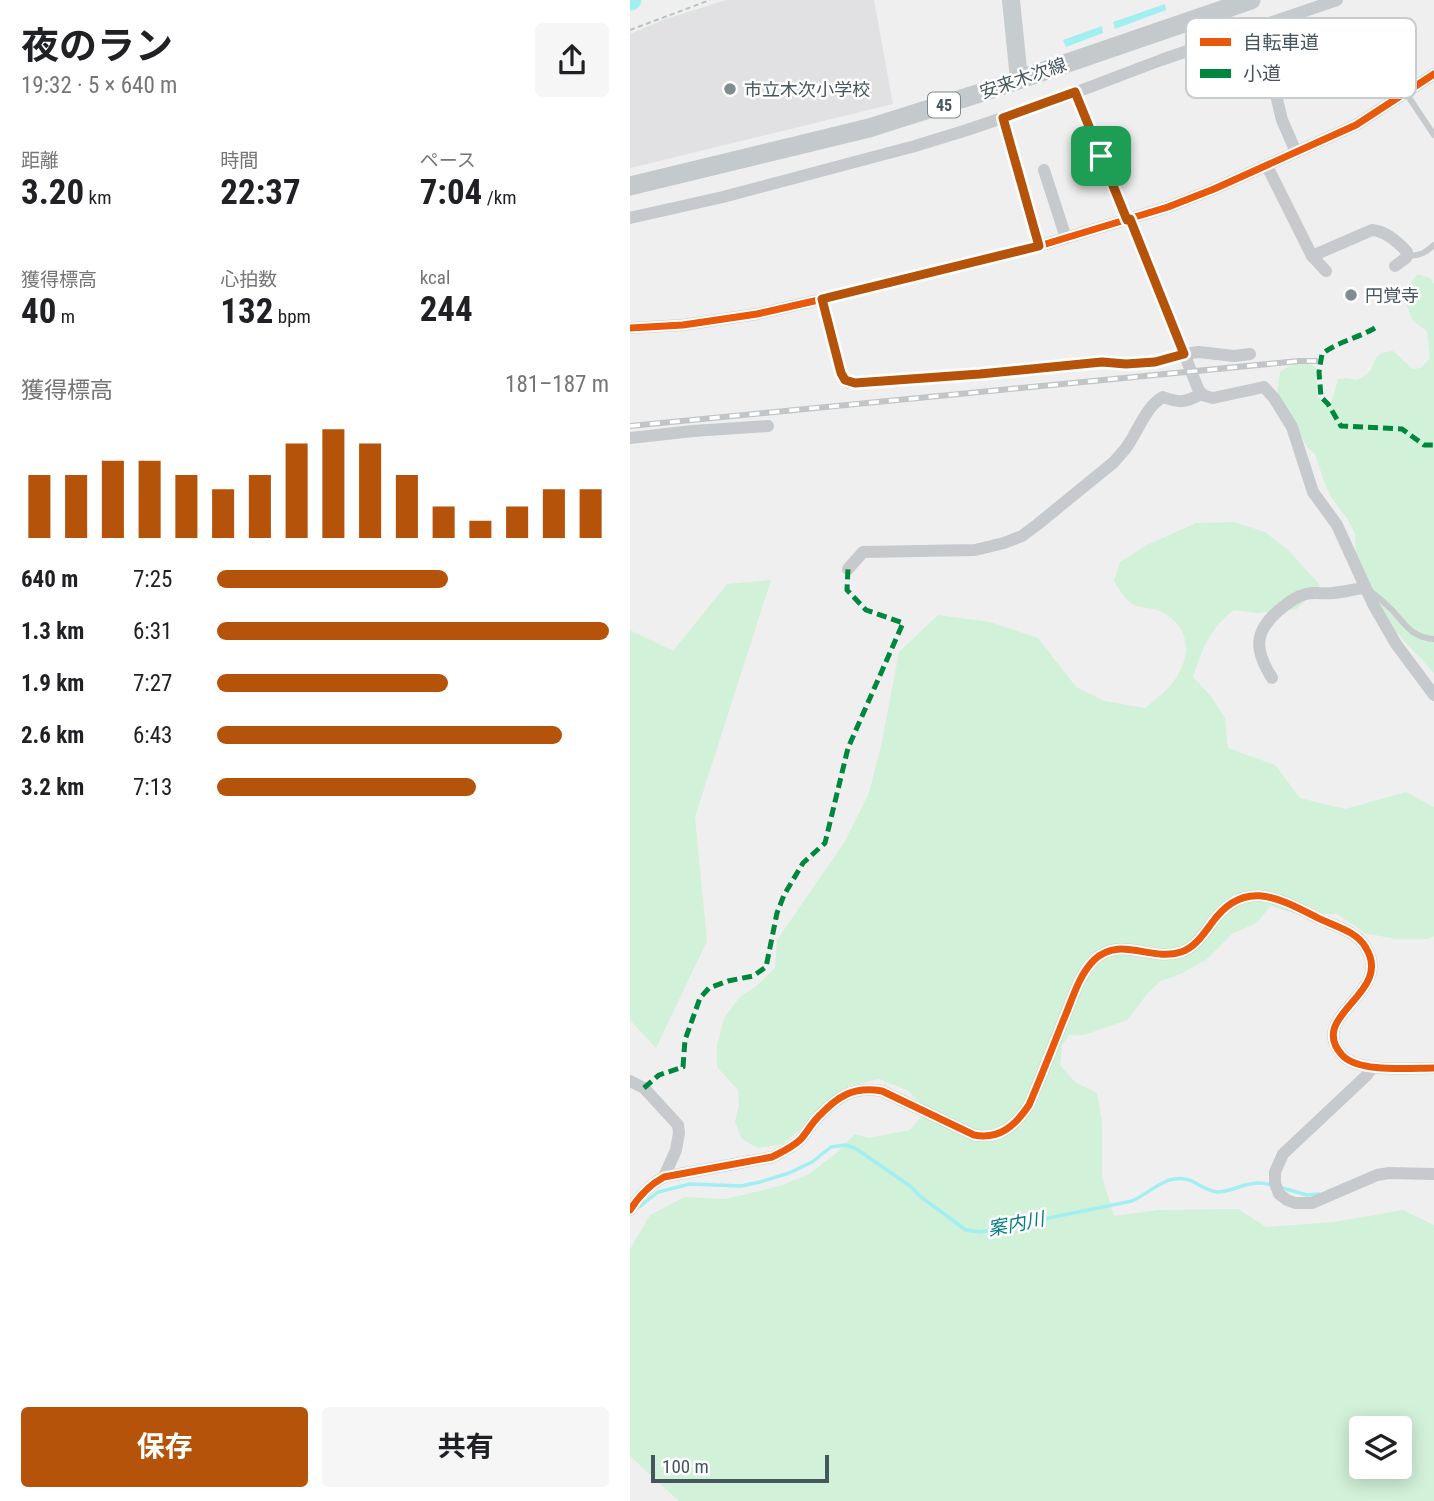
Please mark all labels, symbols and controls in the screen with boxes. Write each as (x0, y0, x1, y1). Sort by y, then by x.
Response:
legend (1186, 18, 1416, 98)
button: share (535, 23, 609, 97)
text: 夜のラン (21, 24, 173, 68)
text: 自転車道 (1243, 31, 1319, 54)
street label: 安来木次線 (977, 53, 1069, 103)
text: 小道 (1243, 62, 1281, 85)
text: 19:32 · 5 × 640 m (21, 72, 177, 99)
place label: 市立木次小学校 (744, 79, 870, 100)
marker: 市立木次小学校 (722, 81, 738, 97)
road number: 45 (928, 92, 960, 118)
pin (1071, 126, 1131, 186)
icon: arrive (1082, 137, 1120, 175)
text: 距離 (21, 149, 59, 172)
text: 時間 (220, 149, 258, 172)
text: ペース (420, 149, 476, 172)
text: 3.20 (21, 172, 84, 213)
text: 22:37 (220, 172, 301, 213)
text: 7:04 (420, 172, 482, 213)
text: km (84, 186, 111, 209)
text: /km (482, 186, 517, 209)
text: kcal (420, 266, 450, 289)
text: 獲得標高 (21, 268, 97, 291)
text: 心拍数 (220, 268, 277, 291)
place label: 円覚寺 (1365, 285, 1419, 306)
marker: 円覚寺 (1343, 287, 1359, 303)
text: 244 (420, 289, 473, 330)
text: 40 (21, 291, 56, 332)
text: 132 (220, 291, 273, 332)
text: m (56, 305, 75, 328)
text: bpm (273, 305, 311, 328)
text: 181–187 m (505, 371, 609, 398)
text: 獲得標高 (21, 377, 113, 404)
text: 640 m (21, 566, 78, 593)
text: 7:25 (133, 566, 172, 593)
text: 1.3 km (21, 618, 84, 645)
text: 6:31 (133, 618, 172, 645)
text: 1.9 km (21, 670, 84, 697)
text: 7:27 (133, 670, 172, 697)
text: 2.6 km (21, 722, 84, 749)
text: 6:43 (133, 722, 172, 749)
text: 3.2 km (21, 774, 84, 801)
text: 7:13 (133, 774, 172, 801)
water label: 案内川 (986, 1207, 1048, 1241)
button: 保存 (21, 1407, 308, 1487)
button: 共有 (322, 1407, 609, 1487)
map controls (1349, 1416, 1412, 1479)
button: layers (1349, 1416, 1412, 1479)
scale bar (651, 1452, 830, 1484)
text: 100 m (662, 1455, 709, 1478)

